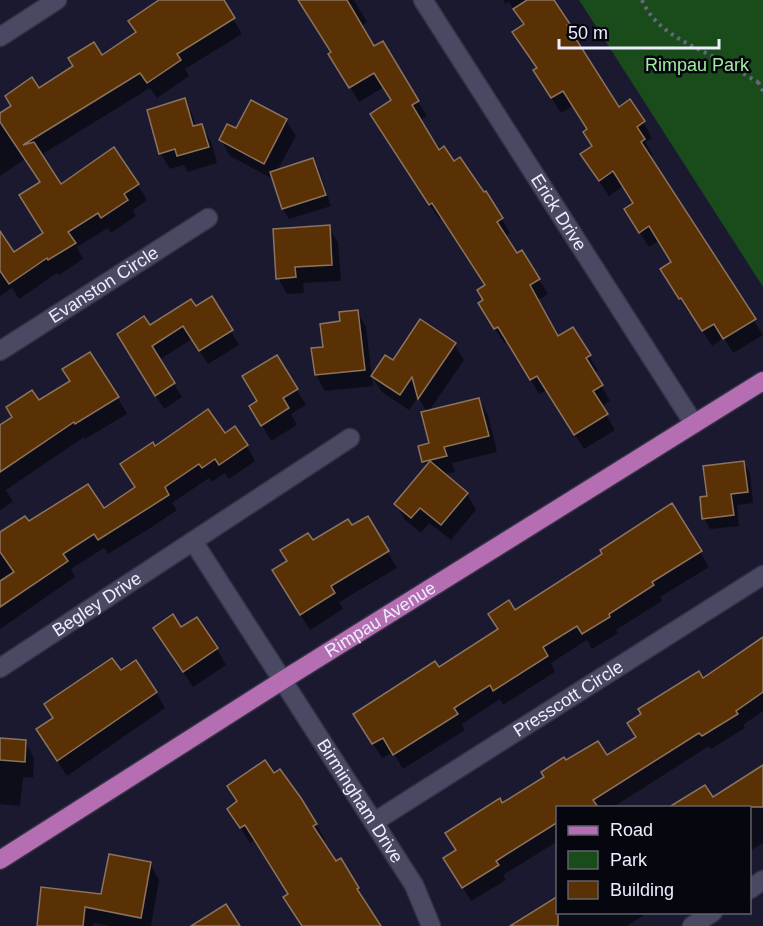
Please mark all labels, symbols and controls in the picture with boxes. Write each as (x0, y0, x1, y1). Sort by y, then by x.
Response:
scale bar (559, 12, 720, 50)
text: 50 m (568, 23, 608, 43)
park label: Rimpau Park (645, 55, 750, 75)
street label: Erick Drive (527, 170, 591, 254)
street label: Evanston Circle (45, 242, 162, 327)
street label: Begley Drive (49, 568, 145, 641)
street label: Rimpau Avenue (321, 577, 439, 661)
street label: Presscott Circle (510, 656, 627, 741)
street label: Birmingham Drive (313, 735, 407, 867)
legend (556, 806, 751, 914)
text: Road (610, 820, 653, 840)
text: Park (610, 850, 648, 870)
text: Building (610, 880, 674, 900)

